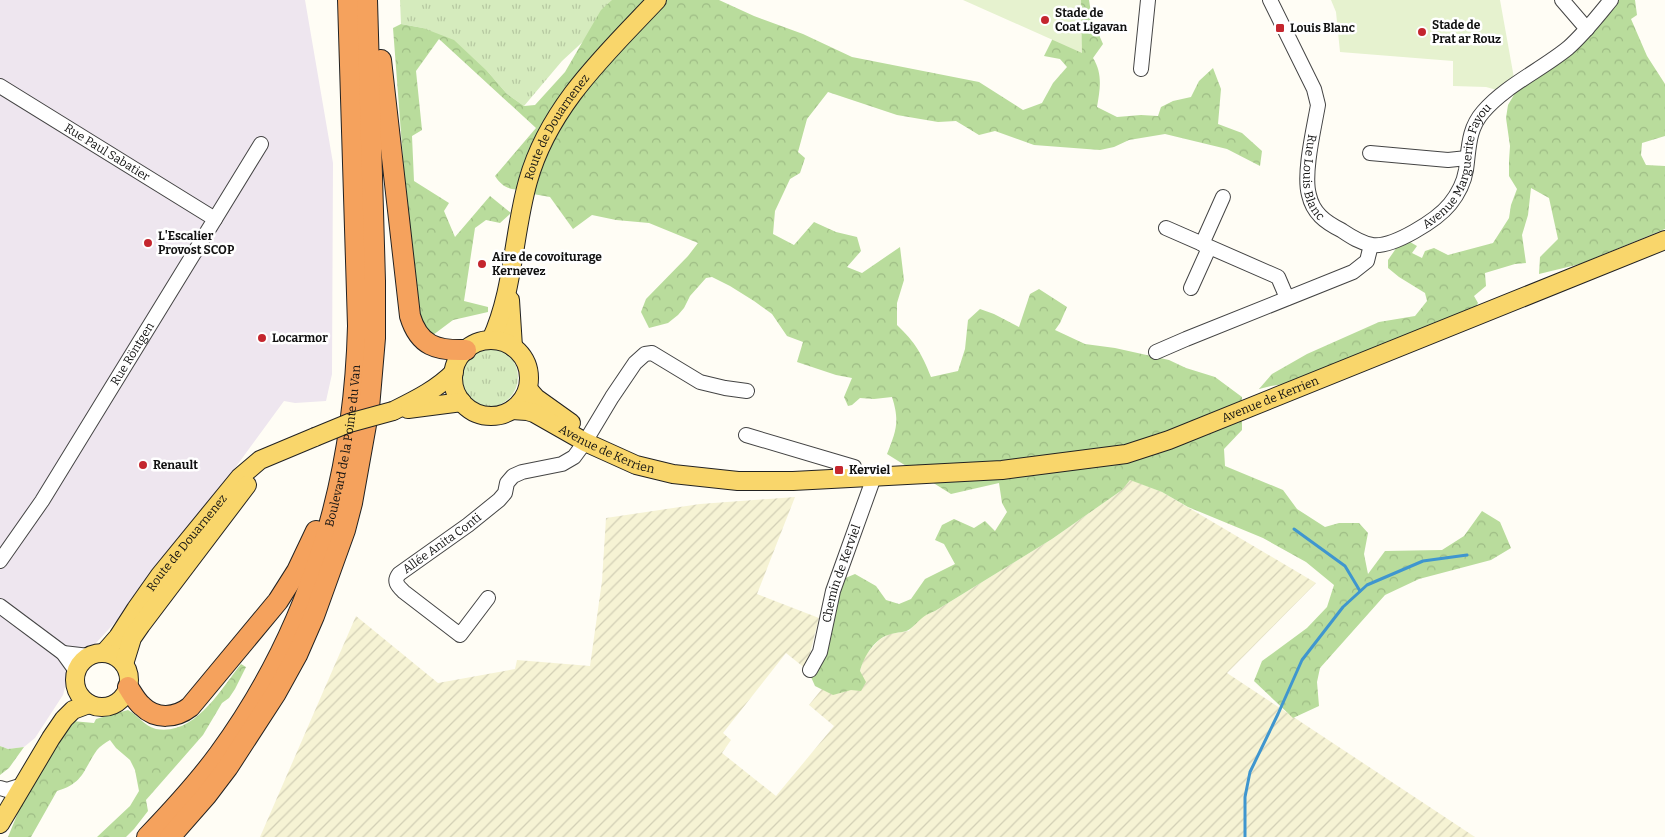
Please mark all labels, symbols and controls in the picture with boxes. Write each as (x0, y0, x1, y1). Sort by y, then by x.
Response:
place label: Stade de Coat Ligavan (1055, 6, 1127, 34)
marker: Stade de Coat Ligavan (1039, 14, 1051, 26)
place label: Stade de Prat ar Rouz (1432, 18, 1501, 46)
place label: Louis Blanc (1290, 21, 1355, 35)
marker: Louis Blanc (1274, 22, 1286, 34)
marker: Stade de Prat ar Rouz (1416, 26, 1428, 38)
street label: Route de Douarnenez (522, 71, 592, 182)
street label: Avenue Marguerite Fayou (1420, 100, 1494, 232)
street label: Rue Paul Sabatier (62, 121, 153, 184)
street label: Rue Louis Blanc (1300, 133, 1327, 223)
place label: L'Escalier Provost SCOP (158, 229, 235, 257)
marker: L'Escalier Provost SCOP (142, 237, 154, 249)
place label: Aire de covoiturage Kernevez (492, 250, 602, 278)
marker: Aire de covoiturage Kernevez (476, 258, 488, 270)
street label: Rue Röntgen (108, 319, 157, 388)
place label: Locarmor (272, 331, 328, 345)
marker: Locarmor (256, 332, 268, 344)
street label: Boulevard de la Pointe du Van (322, 364, 363, 528)
street label: Avenue de Kerrien (1220, 373, 1321, 425)
street label: Avenue de Kerrien (557, 422, 656, 476)
place label: Renault (153, 458, 198, 472)
marker: Renault (137, 459, 149, 471)
place label: Kerviel (849, 463, 891, 477)
marker: Kerviel (833, 464, 845, 476)
street label: Route de Douarnenez (144, 491, 230, 594)
street label: Allée Anita Conti (400, 510, 484, 576)
street label: Chemin de Kerviel (819, 522, 864, 624)

